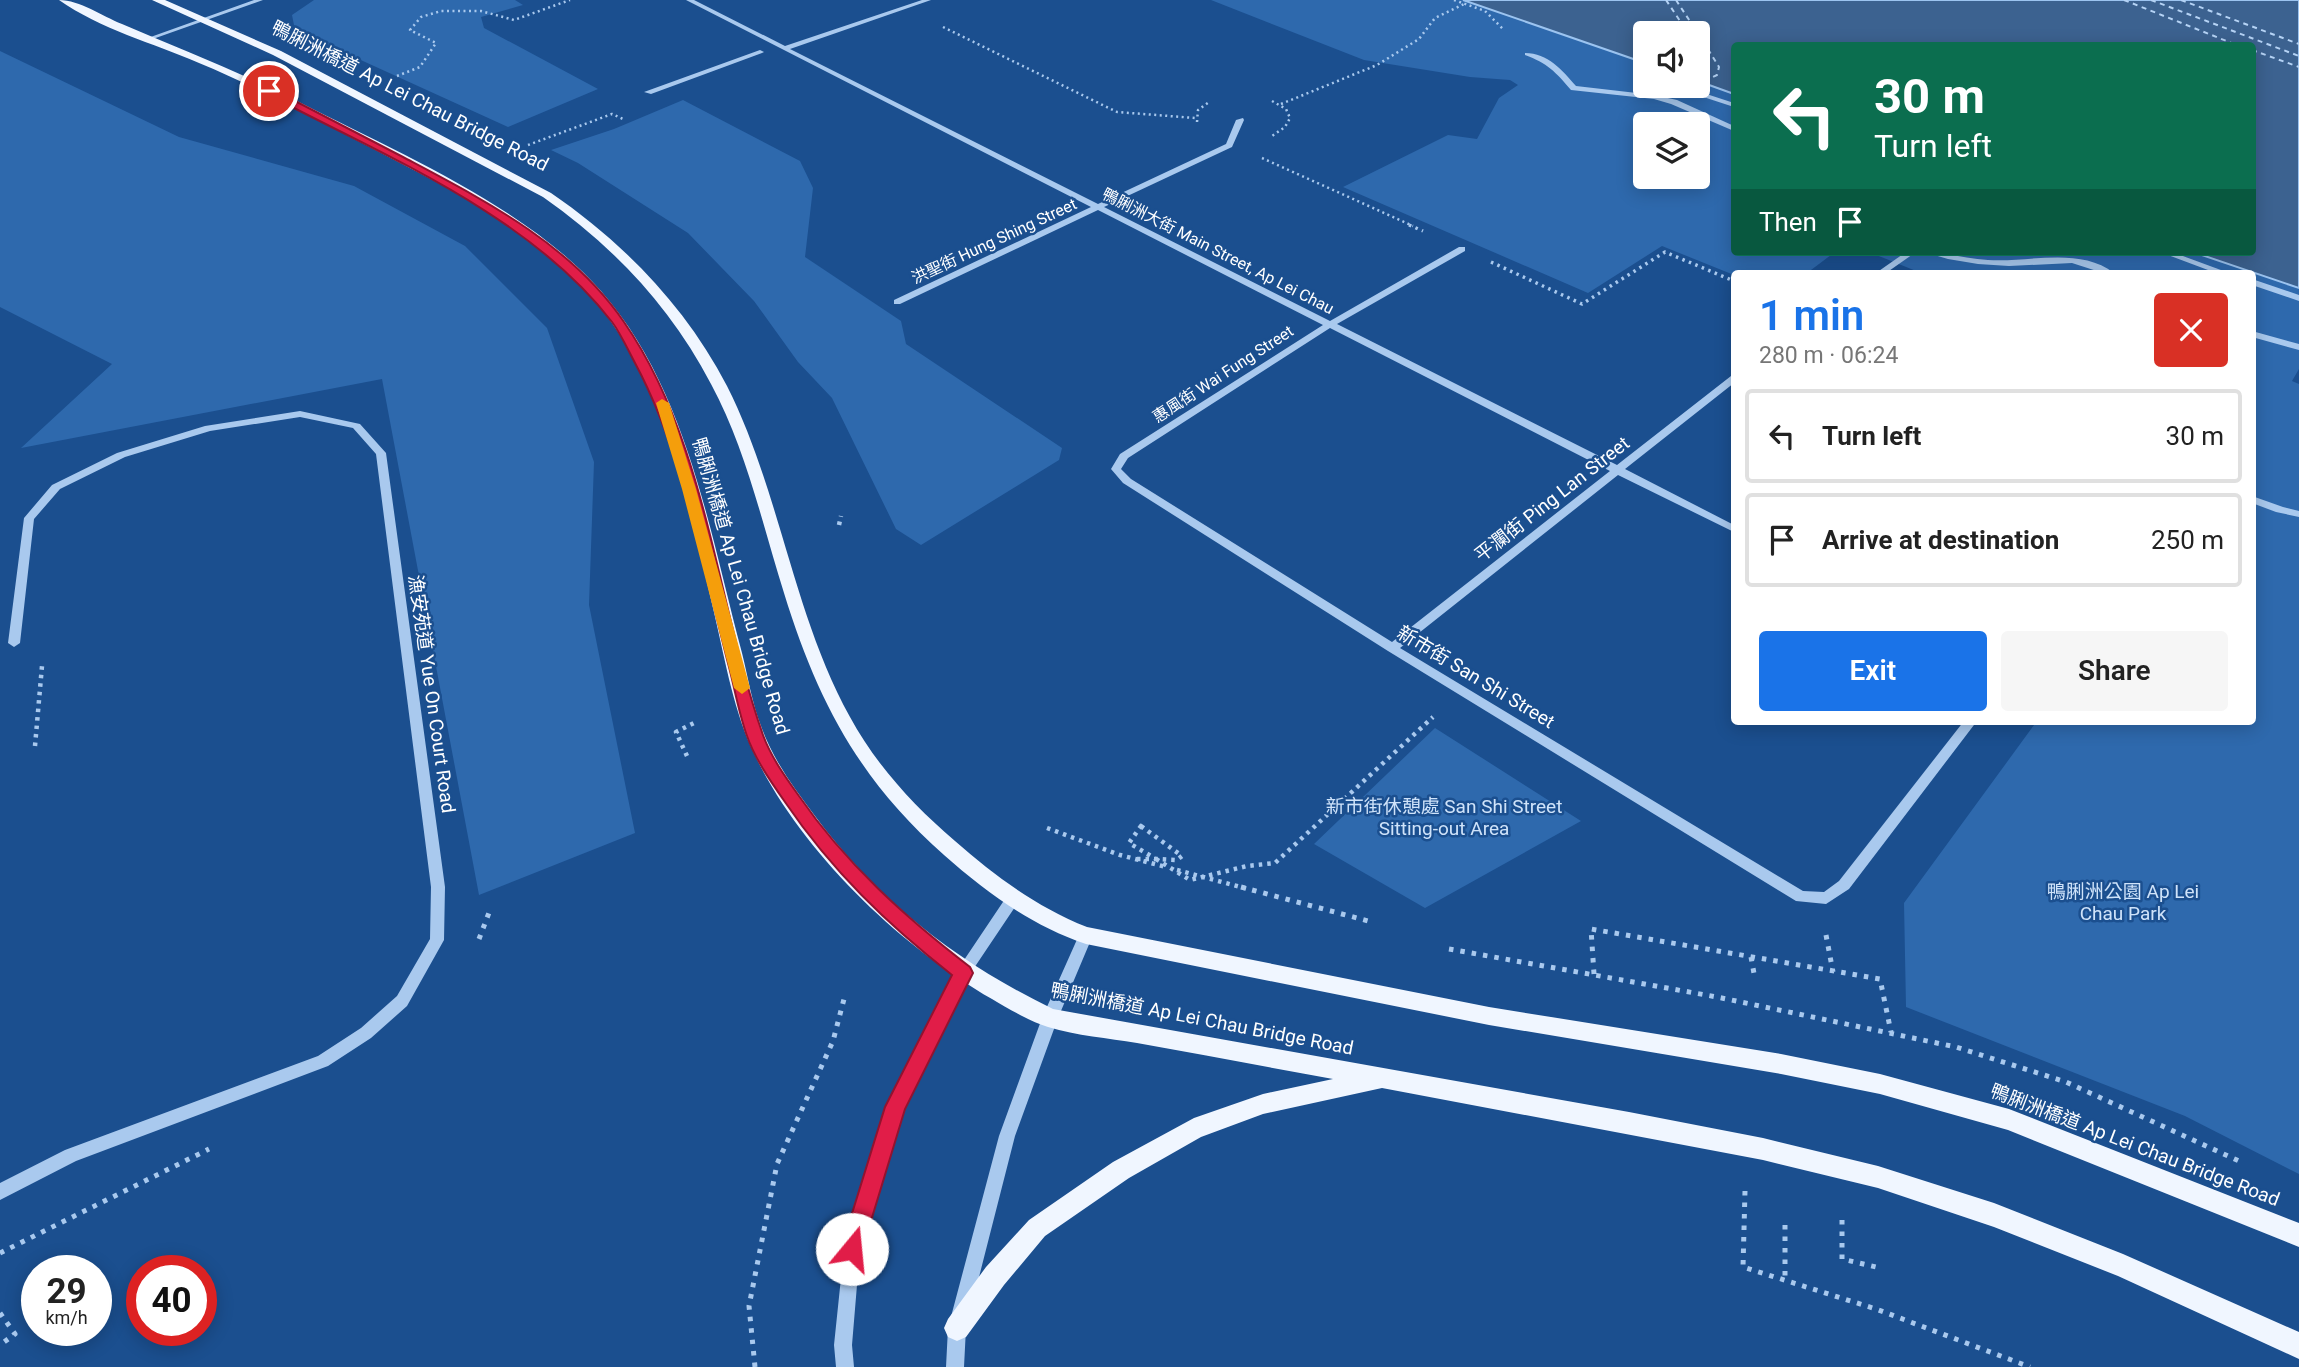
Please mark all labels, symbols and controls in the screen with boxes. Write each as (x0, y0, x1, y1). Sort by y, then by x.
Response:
street label: 鴨脷洲橋道 Ap Lei Chau Bridge Road (267, 16, 553, 176)
map controls (1633, 21, 1710, 189)
button: sound (1633, 21, 1710, 98)
pin (239, 61, 299, 121)
text: 30 m (1874, 68, 1985, 125)
icon: left (1759, 70, 1850, 161)
icon: arrive (250, 72, 288, 110)
button: layers (1633, 112, 1710, 189)
text: Turn left (1874, 127, 1992, 165)
street label: 鴨脷洲大街 Main Street, Ap Lei Chau (1099, 184, 1337, 318)
street label: 洪聖街 Hung Shing Street (908, 194, 1080, 288)
icon: arrive (1831, 203, 1869, 241)
text: Then (1759, 207, 1817, 237)
text: 1 min (1759, 291, 1864, 340)
button: close (2154, 293, 2228, 367)
street label: 惠風街 Wai Fung Street (1149, 321, 1297, 427)
text: 280 m · 06:24 (1759, 342, 1898, 369)
icon: left (1763, 417, 1801, 455)
text: Turn left (1822, 421, 1921, 451)
text: 30 m (2166, 421, 2224, 451)
street label: 平瀾街 Ping Lan Street (1470, 431, 1634, 567)
street label: 鴨脷洲橋道 Ap Lei Chau Bridge Road (687, 435, 795, 737)
icon: arrive (1763, 521, 1801, 559)
text: Arrive at destination (1822, 525, 2059, 555)
text: 250 m (2151, 525, 2224, 555)
street label: 漁安苑道 Yue On Court Road (404, 573, 460, 815)
street label: 新市街 San Shi Street (1393, 621, 1559, 733)
button: Exit (1759, 631, 1987, 711)
button: Share (2001, 631, 2228, 711)
park label: 新市街休憩處 San Shi Street Sitting-out Area (1326, 795, 1562, 840)
park label: 鴨脷洲公園 Ap Lei Chau Park (2047, 880, 2199, 925)
street label: 鴨脷洲橋道 Ap Lei Chau Bridge Road (1049, 978, 1355, 1060)
street label: 鴨脷洲橋道 Ap Lei Chau Bridge Road (1987, 1079, 2283, 1211)
position arrow (815, 1212, 889, 1286)
speed limit sign: 40 (126, 1255, 217, 1346)
text: 29 (46, 1271, 87, 1312)
text: km/h (45, 1307, 88, 1328)

